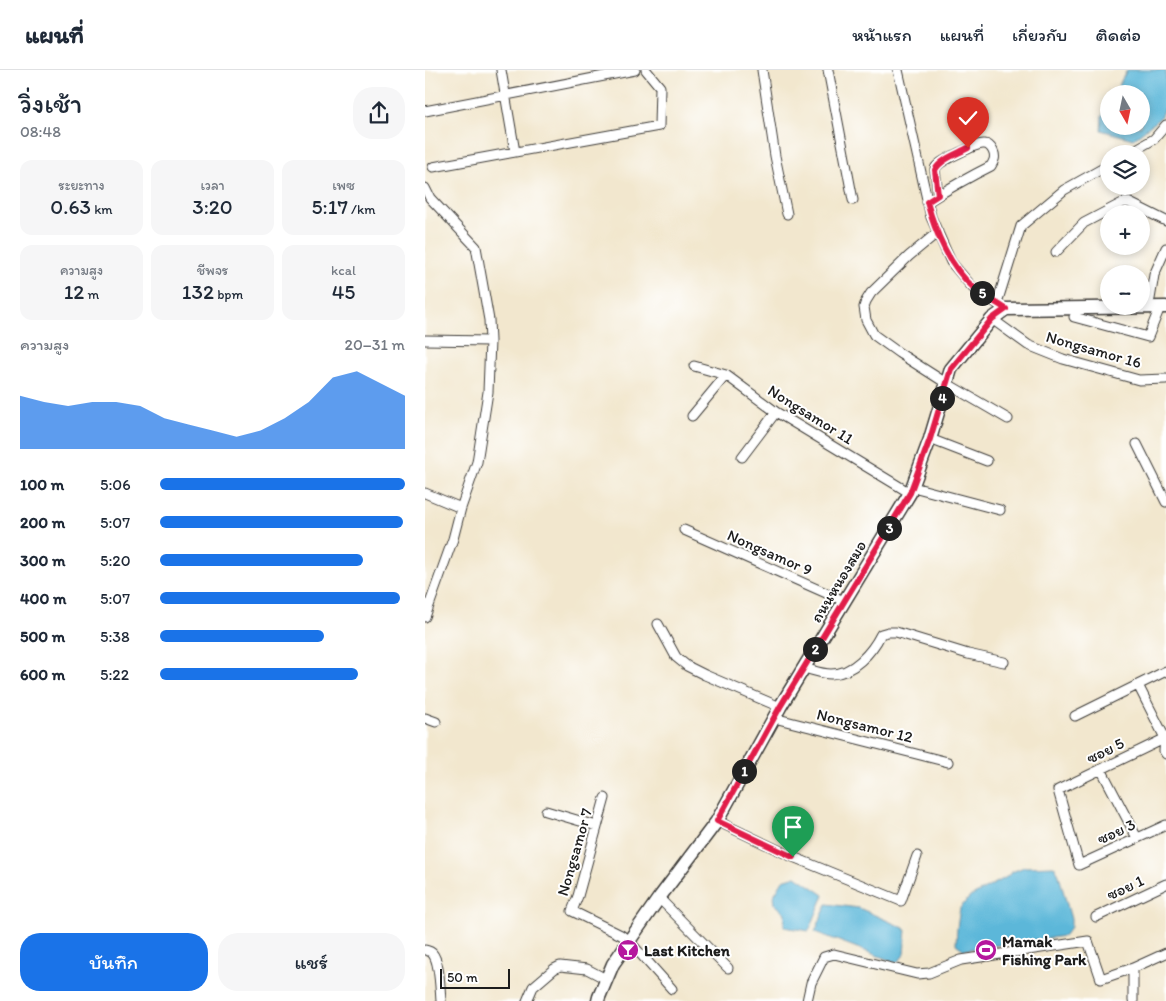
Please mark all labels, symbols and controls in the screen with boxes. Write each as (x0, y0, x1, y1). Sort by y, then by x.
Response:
text: แผนที่ (25, 20, 84, 49)
text: หน้าแรก (852, 24, 912, 46)
text: แผนที่ (940, 24, 984, 46)
text: เกี่ยวกับ (1012, 24, 1067, 46)
text: ติดต่อ (1095, 24, 1141, 46)
north arrow (1100, 85, 1150, 135)
map controls (1100, 85, 1150, 315)
text: วิ่งเช้า (20, 86, 82, 120)
button: share (353, 87, 405, 139)
pin (947, 97, 989, 148)
icon: check (954, 104, 982, 132)
text: 08:48 (20, 122, 61, 141)
button: layers (1100, 145, 1150, 195)
text: ระยะทาง (58, 177, 105, 194)
text: เวลา (200, 177, 225, 194)
text: เพซ (332, 177, 355, 194)
text: 0.63 (50, 194, 91, 219)
text: 3:20 (192, 194, 233, 219)
text: 5:17 (312, 194, 348, 219)
text: km (91, 201, 113, 218)
text: /km (348, 201, 375, 218)
button: + (1100, 205, 1150, 255)
text: ความสูง (60, 262, 103, 279)
text: ชีพจร (197, 262, 228, 279)
text: kcal (331, 262, 356, 279)
button: − (1100, 265, 1150, 315)
text: 12 (64, 279, 84, 304)
text: 132 (182, 279, 214, 304)
text: 45 (332, 279, 355, 304)
pin: 5 (969, 280, 995, 306)
text: 5 (979, 285, 986, 302)
text: m (84, 286, 99, 303)
text: bpm (214, 286, 243, 303)
street label: Nongsamor 16 (1044, 327, 1144, 372)
text: ความสูง (20, 335, 69, 354)
text: 20–31 m (345, 335, 405, 354)
street label: Nongsamor 11 (764, 381, 858, 449)
pin: 4 (929, 386, 955, 410)
text: 4 (938, 390, 947, 407)
text: 100 m (20, 475, 64, 494)
text: 5:06 (100, 475, 131, 494)
text: 200 m (20, 513, 65, 532)
text: 5:07 (100, 513, 130, 532)
pin: 3 (877, 516, 901, 540)
text: 3 (886, 520, 893, 537)
street label: Nongsamor 9 (724, 525, 815, 580)
street label: ถนนหนองสมอ (806, 537, 870, 626)
text: 300 m (20, 551, 66, 570)
text: 5:20 (100, 551, 131, 570)
text: 400 m (20, 589, 66, 608)
text: 5:07 (100, 589, 130, 608)
text: 500 m (20, 627, 65, 646)
text: 5:38 (100, 627, 130, 646)
pin: 2 (803, 636, 827, 662)
text: 2 (812, 641, 819, 658)
text: 600 m (20, 665, 65, 684)
text: 5:22 (100, 665, 129, 684)
street label: Nongsamor 12 (815, 704, 915, 747)
street label: ซอย 5 (1083, 733, 1127, 768)
pin: 1 (731, 758, 757, 784)
text: 1 (741, 763, 748, 780)
street label: Nongsamor 7 (553, 806, 596, 898)
pin (772, 806, 814, 857)
icon: arrive (779, 813, 807, 841)
street label: ซอย 3 (1094, 814, 1138, 848)
street label: ซอย 1 (1104, 870, 1147, 904)
place label: Mamak Fishing Park (1002, 932, 1087, 970)
button: บันทึก (20, 933, 208, 991)
button: แชร์ (218, 933, 405, 991)
bar icon: Last Kitchen (616, 938, 640, 962)
sports icon: Mamak Fishing Park (974, 938, 998, 962)
place label: Last Kitchen (644, 941, 731, 960)
scale bar (440, 966, 510, 989)
text: 50 m (447, 969, 478, 986)

